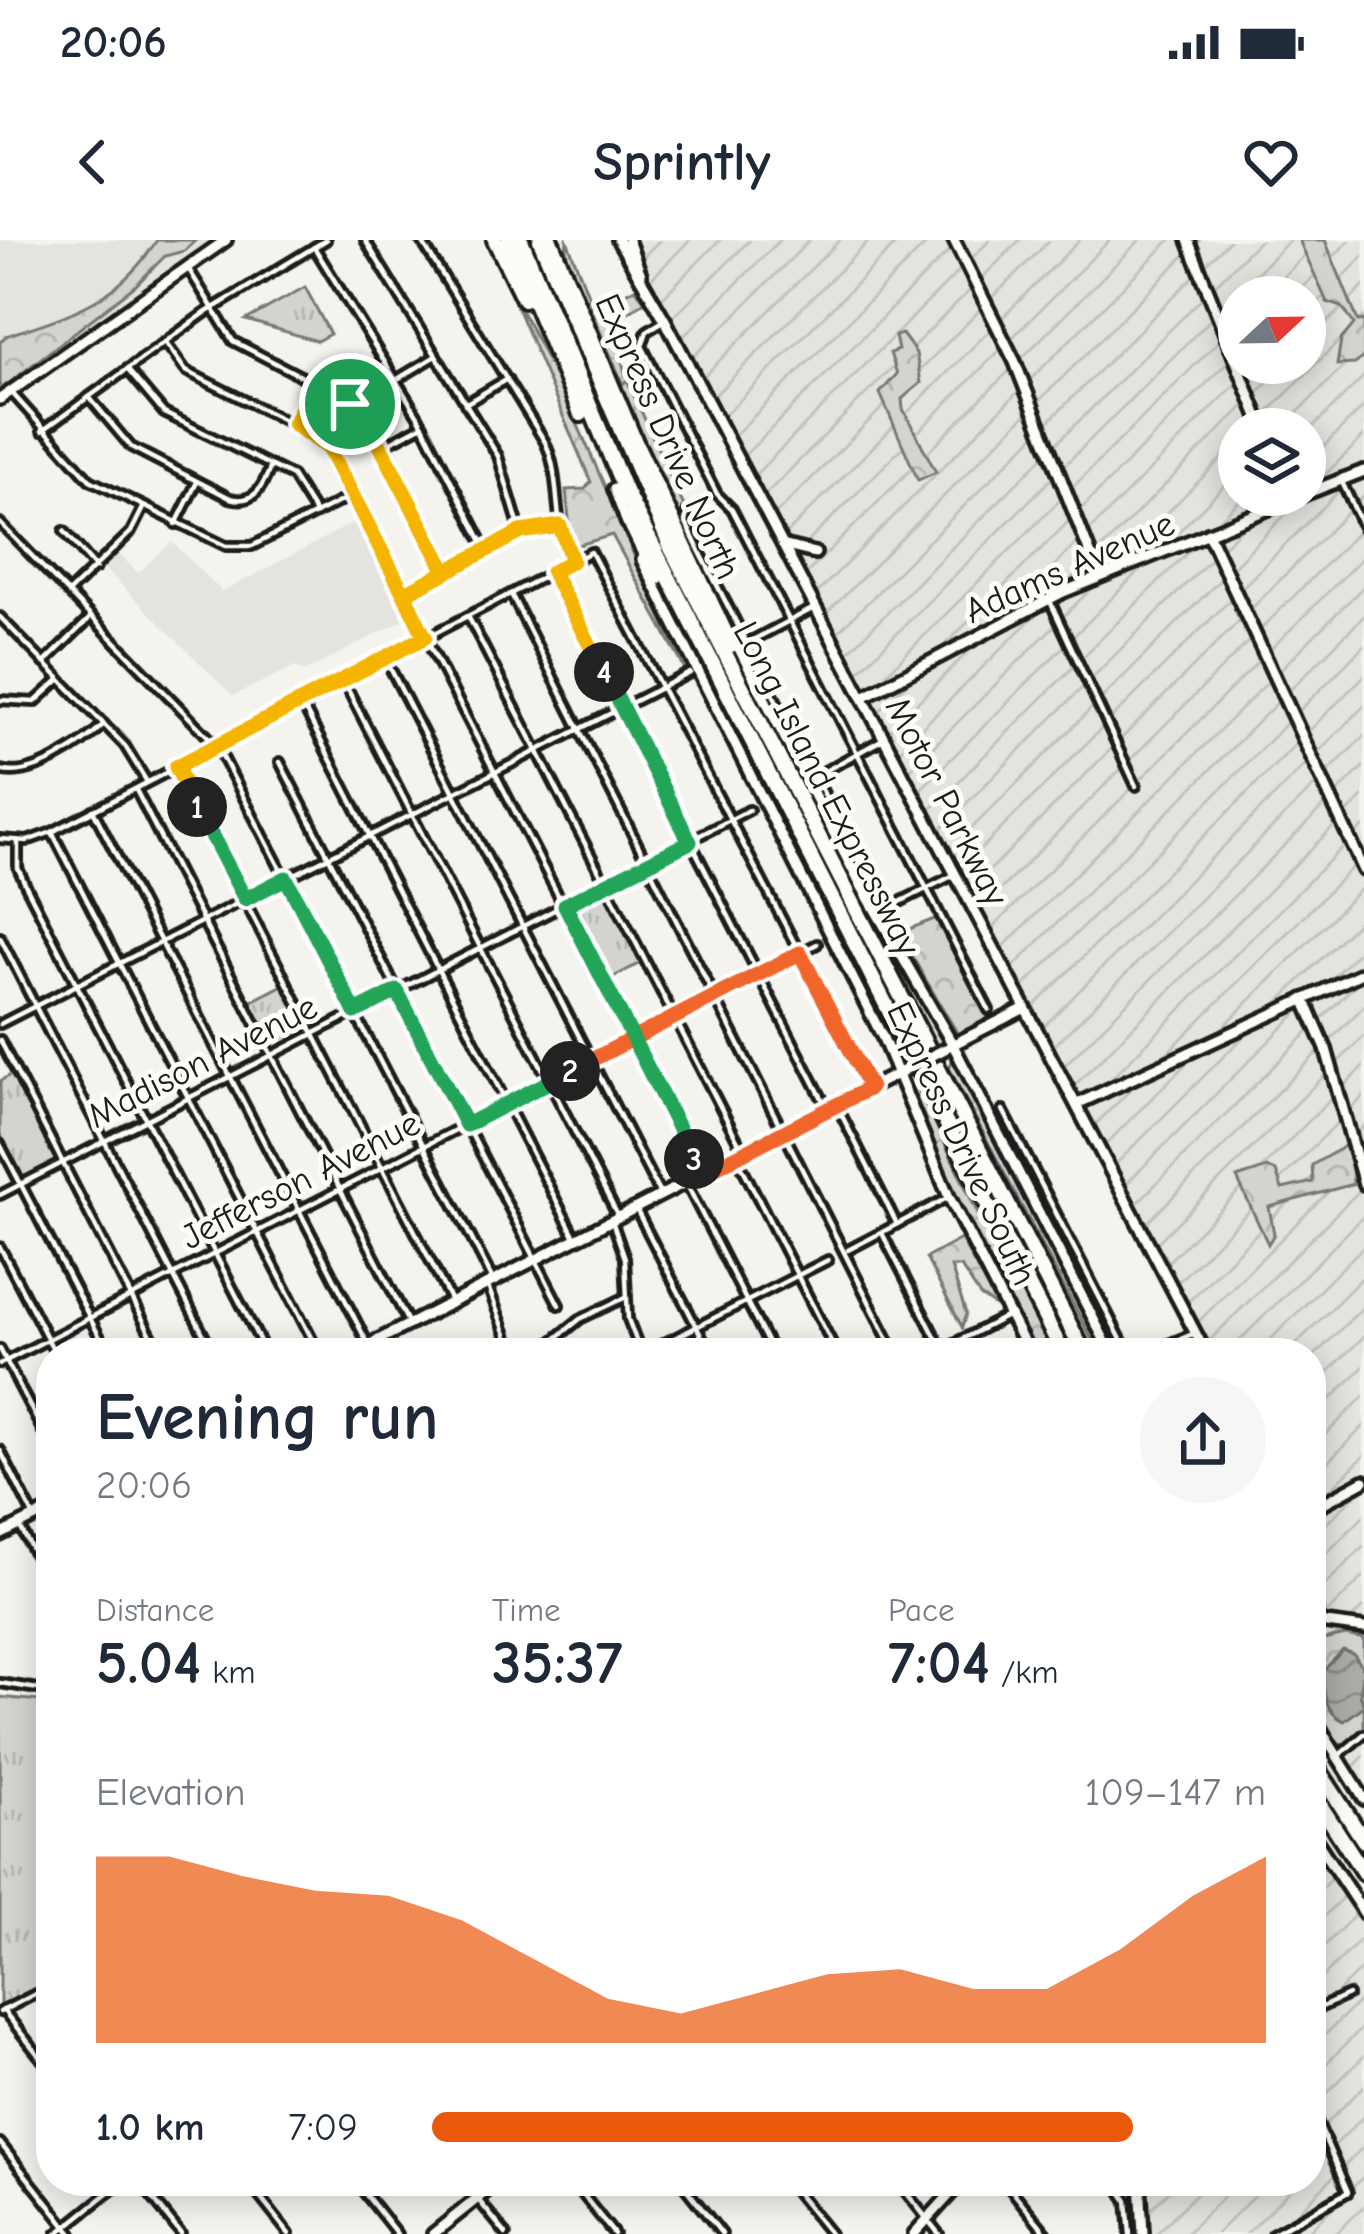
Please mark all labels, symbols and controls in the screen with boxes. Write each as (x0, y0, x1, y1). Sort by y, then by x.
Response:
text: 20:06 (60, 16, 167, 68)
icon: back (60, 129, 126, 195)
icon: heart (1238, 129, 1304, 195)
text: Sprintly (593, 131, 771, 194)
north arrow (1218, 276, 1326, 384)
map controls (1218, 276, 1326, 516)
street label: Express Drive North (586, 288, 749, 585)
pin (299, 353, 401, 455)
icon: arrive (317, 371, 383, 437)
button: layers (1218, 408, 1326, 516)
street label: Adams Avenue (959, 503, 1181, 632)
street label: Long Island Expressway (725, 615, 929, 963)
pin: 4 (574, 642, 634, 702)
text: 4 (596, 653, 612, 691)
street label: Motor Parkway (877, 691, 1017, 913)
pin: 1 (167, 777, 227, 837)
text: 1 (191, 788, 203, 826)
street label: Madison Avenue (81, 986, 324, 1137)
street label: Express Drive South (878, 995, 1045, 1292)
pin: 2 (540, 1041, 600, 1101)
text: 2 (562, 1052, 578, 1090)
street label: Jefferson Avenue (175, 1103, 427, 1258)
pin: 3 (664, 1129, 724, 1189)
text: 3 (686, 1140, 702, 1178)
button: share (1140, 1377, 1266, 1503)
text: Evening run (96, 1380, 438, 1456)
text: 20:06 (96, 1463, 192, 1508)
text: Distance (96, 1591, 214, 1629)
text: Time (492, 1591, 561, 1629)
text: Pace (888, 1591, 955, 1629)
text: 5.04 (96, 1629, 201, 1698)
text: 35:37 (492, 1629, 622, 1698)
text: 7:04 (888, 1629, 990, 1698)
text: km (201, 1653, 255, 1691)
text: /km (990, 1653, 1059, 1691)
text: Elevation (96, 1770, 245, 1815)
text: 109–147 m (1085, 1770, 1266, 1815)
text: 1.0 km (96, 2105, 205, 2150)
text: 7:09 (288, 2105, 358, 2150)

